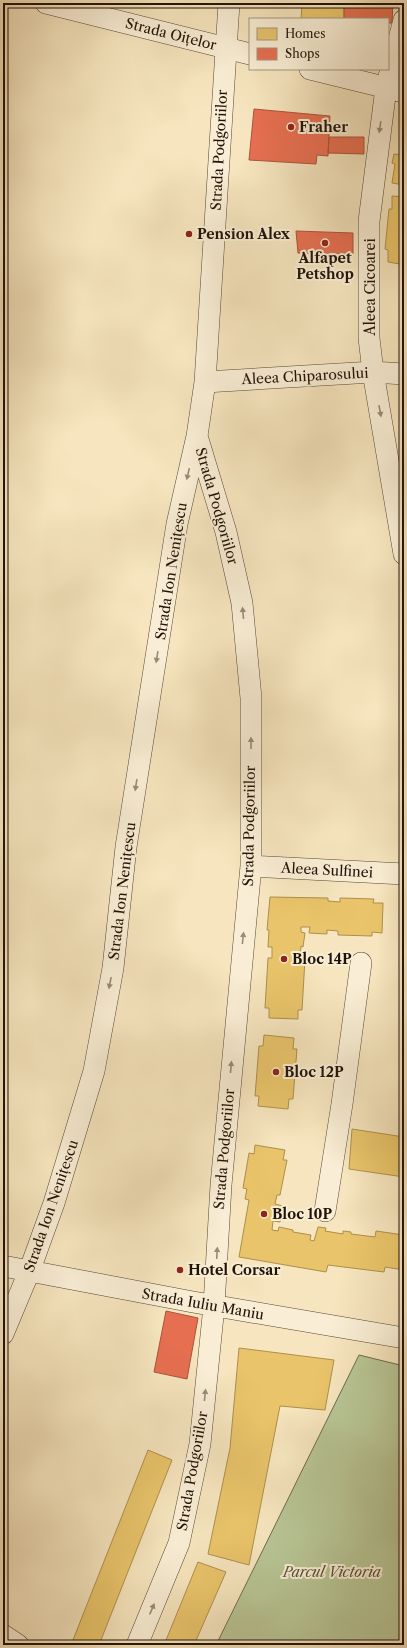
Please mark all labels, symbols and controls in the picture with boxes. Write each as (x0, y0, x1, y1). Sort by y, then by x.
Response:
street label: Strada Oițelor (124, 14, 219, 54)
legend (249, 18, 389, 70)
text: Homes (285, 26, 325, 41)
text: Shops (285, 46, 320, 61)
street label: Strada Podgoriilor (207, 89, 231, 211)
place label: Fraher (299, 118, 348, 136)
one-way arrow (377, 120, 383, 133)
marker: Fraher (286, 122, 296, 132)
place label: Pension Alex (197, 225, 291, 243)
marker: Pension Alex (184, 229, 194, 239)
marker: Alfapet Petshop (320, 238, 330, 248)
street label: Aleea Cicoarei (361, 238, 379, 337)
place label: Alfapet Petshop (296, 249, 354, 283)
street label: Aleea Chiparosului (240, 364, 369, 388)
one-way arrow (377, 405, 383, 417)
street label: Strada Podgoriilor (192, 445, 242, 567)
one-way arrow (185, 468, 191, 480)
street label: Strada Ion Nenițescu (151, 501, 191, 641)
one-way arrow (240, 607, 247, 619)
one-way arrow (154, 651, 160, 663)
one-way arrow (248, 736, 254, 749)
street label: Strada Podgoriilor (239, 765, 259, 887)
one-way arrow (133, 779, 139, 791)
street label: Strada Ion Nenițescu (105, 821, 139, 961)
street label: Aleea Sulfinei (280, 859, 373, 881)
one-way arrow (240, 932, 247, 944)
place label: Bloc 14P (292, 950, 352, 968)
marker: Bloc 14P (279, 954, 289, 964)
one-way arrow (106, 977, 112, 990)
one-way arrow (228, 1061, 235, 1073)
place label: Bloc 12P (284, 1063, 344, 1081)
marker: Bloc 12P (271, 1067, 281, 1077)
street label: Strada Podgoriilor (210, 1088, 238, 1210)
street label: Strada Ion Nenițescu (20, 1137, 82, 1275)
place label: Bloc 10P (272, 1205, 332, 1223)
marker: Bloc 10P (259, 1209, 269, 1219)
one-way arrow (214, 1246, 220, 1259)
place label: Hotel Corsar (188, 1261, 280, 1279)
marker: Hotel Corsar (175, 1265, 185, 1275)
street label: Strada Iuliu Maniu (141, 1284, 266, 1324)
one-way arrow (202, 1389, 208, 1401)
street label: Strada Podgoriilor (173, 1410, 211, 1532)
park label: Parcul Victoria (282, 1563, 382, 1581)
one-way arrow (149, 1603, 156, 1615)

